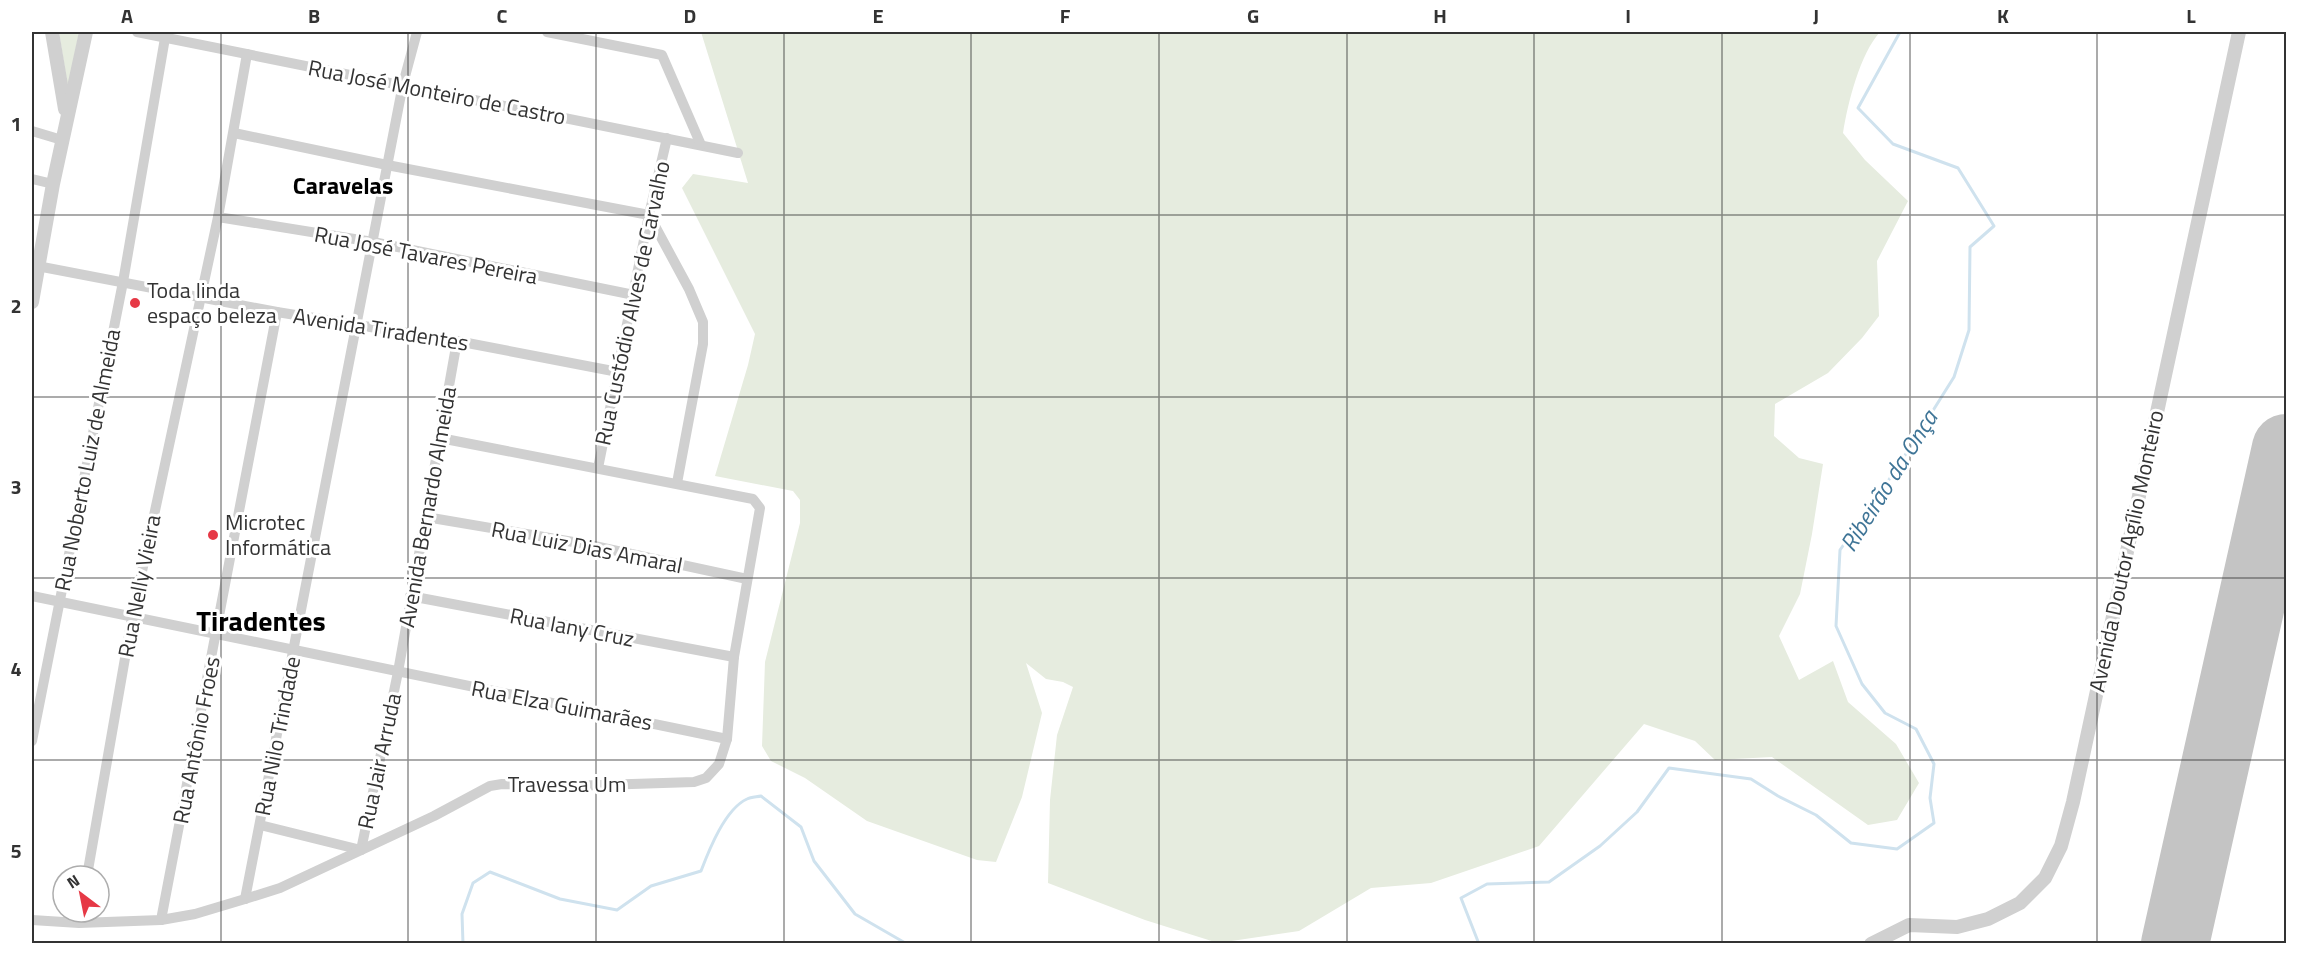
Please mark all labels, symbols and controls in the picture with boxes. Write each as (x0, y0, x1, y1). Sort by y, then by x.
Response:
text: A (121, 0, 133, 31)
text: B (308, 0, 320, 31)
text: C (497, 0, 508, 31)
text: D (684, 0, 696, 31)
text: E (872, 0, 884, 31)
text: F (1060, 0, 1071, 31)
text: G (1247, 0, 1259, 31)
text: H (1433, 0, 1447, 31)
text: I (1625, 0, 1631, 31)
text: J (1813, 0, 1819, 31)
text: K (1997, 0, 2009, 31)
text: L (2186, 0, 2196, 31)
street label: Rua José Monteiro de Castro (305, 50, 569, 134)
text: 1 (10, 108, 22, 139)
street label: Rua Custódio Alves de Carvalho (585, 158, 679, 448)
district label: Caravelas (293, 167, 393, 203)
street label: Rua José Tavares Pereira (312, 217, 540, 293)
place label: Toda linda espaço beleza (147, 273, 277, 332)
text: 2 (10, 290, 22, 321)
marker: Toda linda espaço beleza (128, 296, 142, 310)
street label: Avenida Tiradentes (291, 298, 471, 360)
street label: Rua Noberto Luiz de Almeida (45, 326, 129, 594)
street label: Avenida Bernardo Almeida (389, 384, 465, 630)
water label: Ribeirão da Onça (1830, 401, 1947, 558)
street label: Avenida Doutor Agílio Monteiro (2079, 407, 2173, 695)
text: 3 (10, 471, 22, 502)
place label: Microtec Informática (225, 505, 331, 564)
street label: Rua Nelly Vieira (109, 512, 169, 660)
street label: Rua Luiz Dias Amaral (488, 512, 686, 582)
marker: Microtec Informática (206, 528, 220, 542)
street label: Rua Iany Cruz (507, 598, 637, 656)
district label: Tiradentes (196, 599, 326, 642)
text: 4 (10, 653, 22, 684)
street label: Rua Antônio Froes (163, 653, 229, 827)
street label: Rua Nilo Trindade (245, 653, 309, 819)
street label: Rua Elza Guimarães (469, 671, 655, 739)
street label: Rua Jair Arruda (348, 690, 410, 832)
street label: Travessa Um (508, 767, 626, 801)
text: 5 (10, 835, 22, 866)
north arrow (51, 864, 111, 924)
text: N (62, 868, 84, 894)

